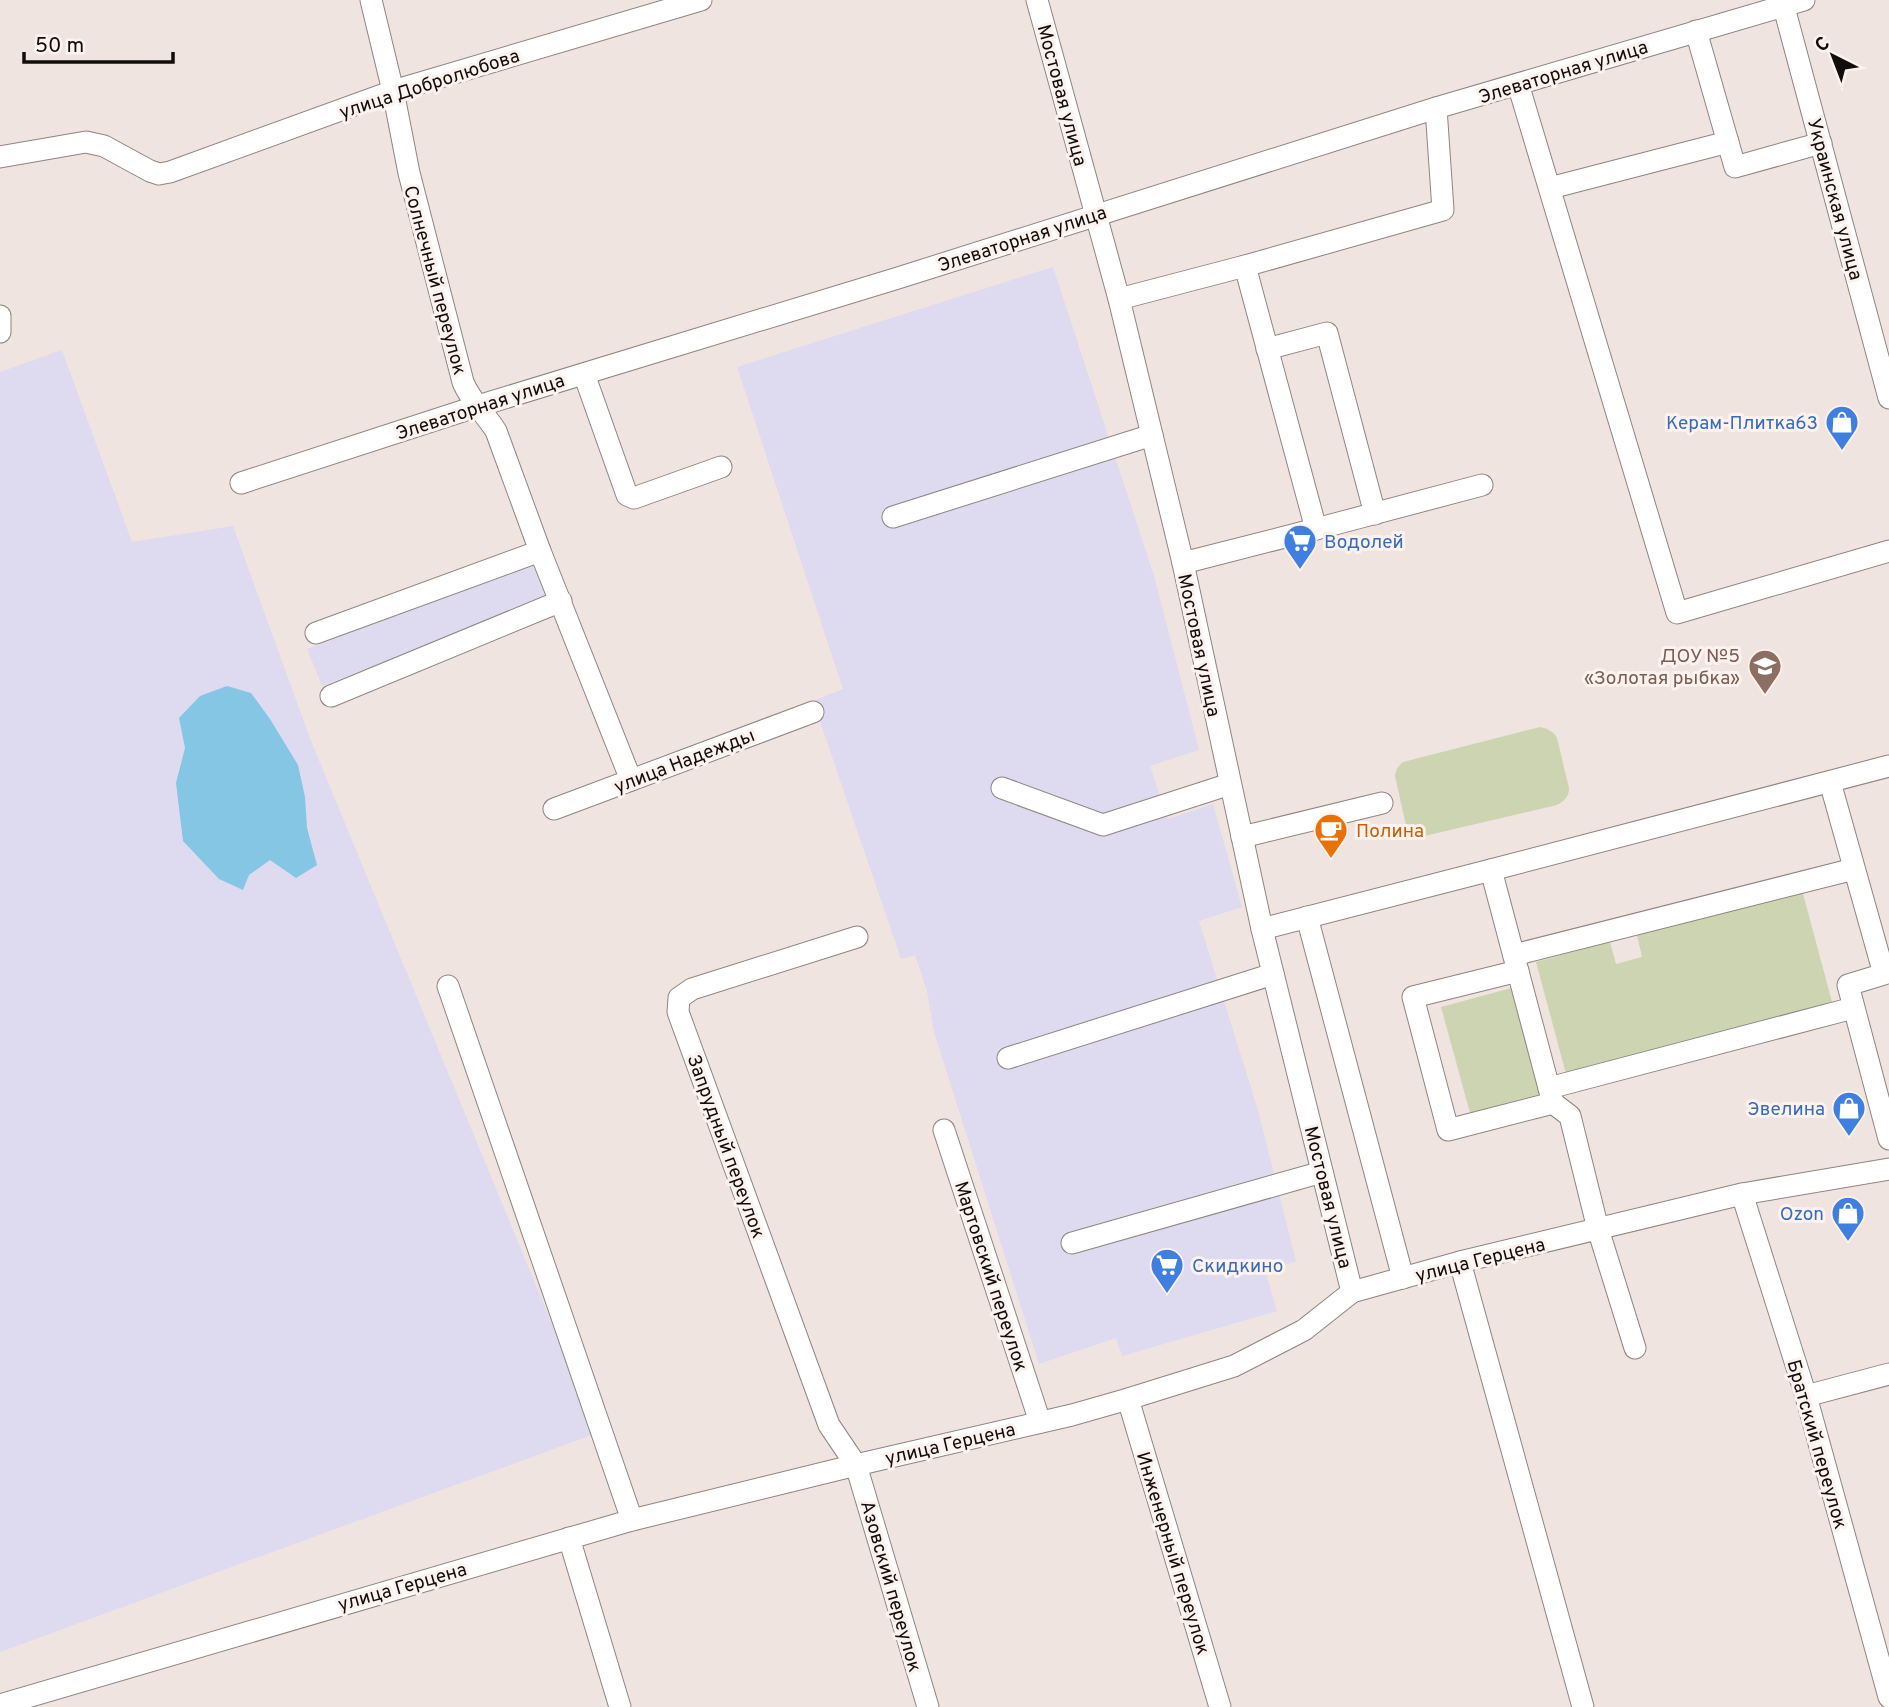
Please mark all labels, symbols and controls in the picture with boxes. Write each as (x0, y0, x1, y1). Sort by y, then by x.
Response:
scale bar (24, 21, 173, 65)
north arrow (1798, 21, 1868, 91)
street label: Мостовая улица (1031, 22, 1092, 169)
text: С (1810, 32, 1836, 58)
text: 50 m (35, 33, 84, 60)
street label: Элеваторная улица (1476, 36, 1651, 110)
street label: улица Добролюбова (336, 44, 523, 125)
street label: Украинская улица (1801, 116, 1867, 283)
street label: Солнечный переулок (397, 183, 471, 378)
street label: Элеваторная улица (935, 201, 1110, 278)
street label: Элеваторная улица (393, 369, 568, 446)
shop icon: Керам-Плитка63 (1823, 403, 1861, 452)
place label: Керам-Плитка63 (1666, 412, 1818, 436)
supermarket icon: Водолей (1281, 522, 1319, 571)
place label: Водолей (1324, 531, 1404, 555)
street label: Мостовая улица (1171, 572, 1225, 719)
place label: ДОУ №5 «Золотая рыбка» (1584, 645, 1740, 691)
school or university icon: ДОУ №5 «Золотая рыбка» (1746, 647, 1784, 696)
street label: улица Надежды (611, 724, 758, 800)
cafe icon: Полина (1312, 811, 1350, 860)
place label: Полина (1356, 820, 1424, 844)
street label: Запрудный переулок (681, 1051, 770, 1242)
shop icon: Эвелина (1830, 1089, 1868, 1138)
place label: Эвелина (1748, 1098, 1825, 1122)
street label: Мостовая улица (1298, 1124, 1356, 1271)
street label: Мартовский переулок (948, 1178, 1032, 1375)
shop icon: Ozon (1829, 1194, 1867, 1243)
place label: Ozon (1780, 1203, 1824, 1227)
street label: улица Герцена (1413, 1233, 1548, 1289)
supermarket icon: Скидкино (1148, 1246, 1186, 1295)
place label: Скидкино (1192, 1255, 1283, 1279)
street label: Братский переулок (1780, 1357, 1852, 1532)
street label: улица Герцена (883, 1418, 1018, 1472)
street label: Инженерный переулок (1130, 1449, 1214, 1658)
street label: Азовский переулок (854, 1498, 926, 1675)
street label: улица Герцена (335, 1558, 470, 1618)

